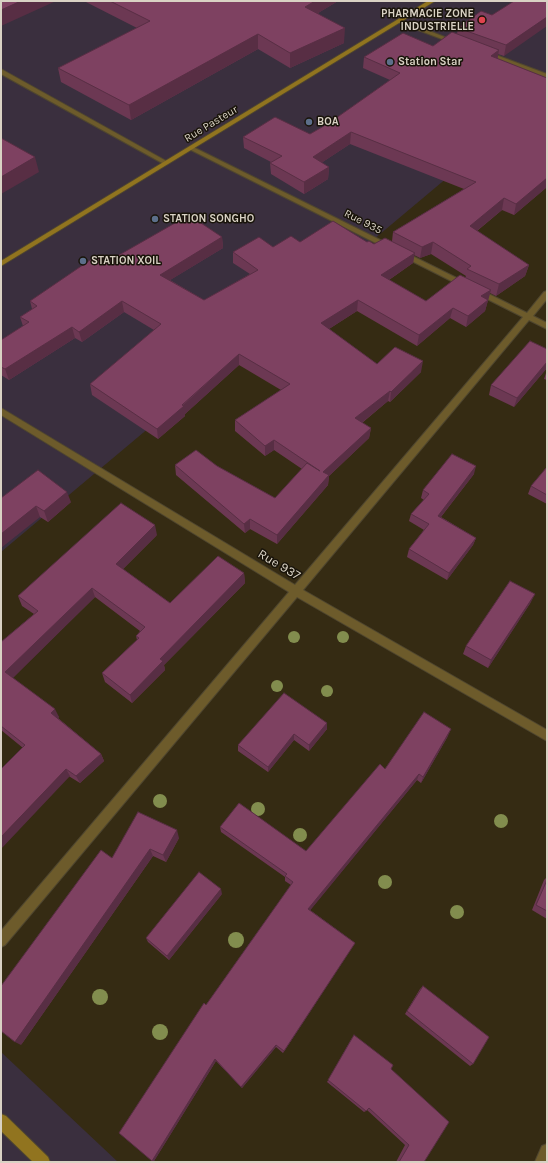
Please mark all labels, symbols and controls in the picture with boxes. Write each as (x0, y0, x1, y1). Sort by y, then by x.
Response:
place label: PHARMACIE ZONE INDUSTRIELLE (381, 7, 474, 33)
marker: PHARMACIE ZONE INDUSTRIELLE (477, 15, 487, 25)
place label: Station Star (398, 55, 462, 69)
marker: Station Star (385, 57, 395, 67)
street label: Rue Pasteur (182, 103, 240, 145)
place label: BOA (317, 115, 339, 129)
marker: BOA (304, 117, 314, 127)
street label: Rue 935 (342, 207, 384, 237)
place label: STATION SONGHO (163, 212, 254, 226)
marker: STATION SONGHO (150, 214, 160, 224)
place label: STATION XOIL (91, 254, 161, 268)
marker: STATION XOIL (78, 256, 88, 266)
street label: Rue 937 (255, 546, 303, 584)

